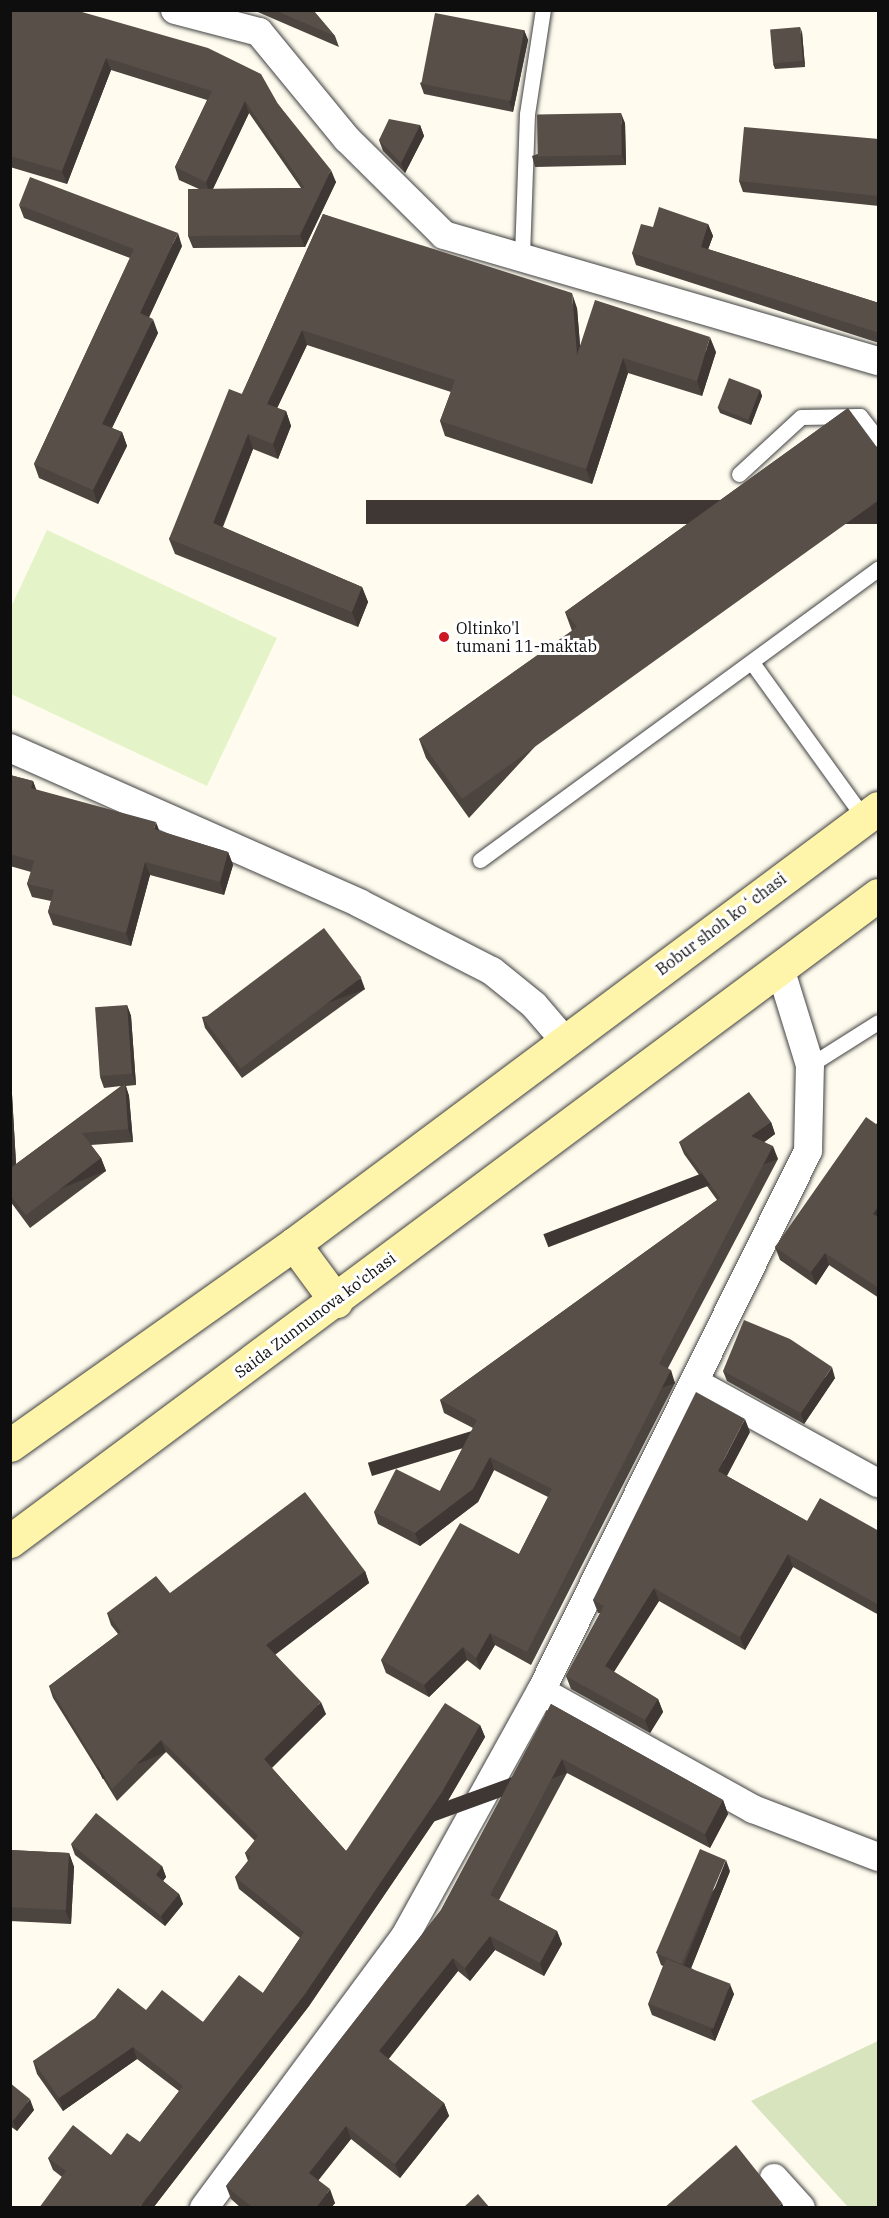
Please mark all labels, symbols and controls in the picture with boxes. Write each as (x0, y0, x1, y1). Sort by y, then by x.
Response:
place label: Oltinko'l tumani 11-maktab (456, 618, 597, 656)
marker: Oltinko'l tumani 11-maktab (437, 630, 451, 644)
street label: Bobur shoh koʻchasi (652, 869, 790, 979)
street label: Saida Zunnunova ko'chasi (231, 1248, 399, 1382)

